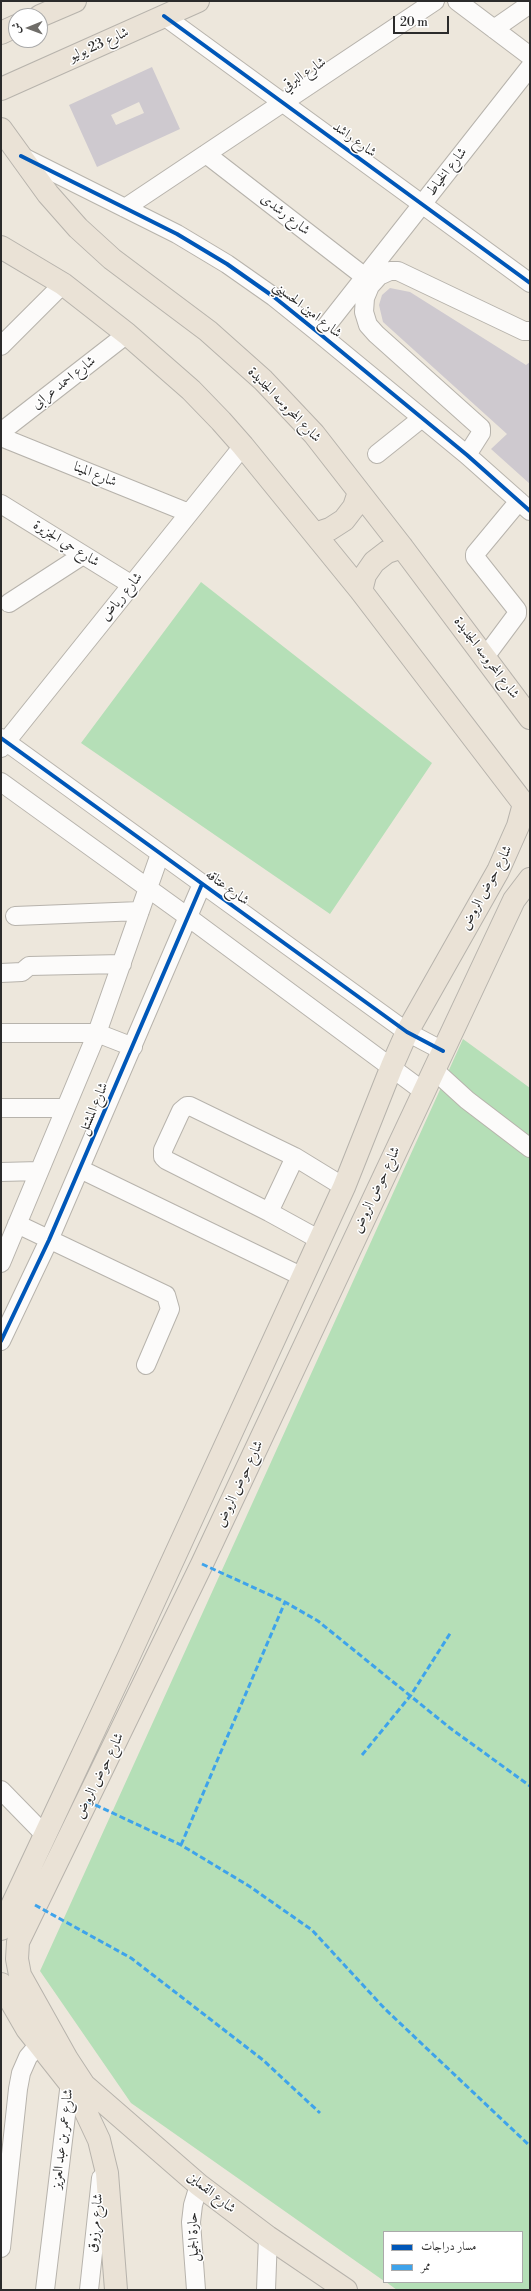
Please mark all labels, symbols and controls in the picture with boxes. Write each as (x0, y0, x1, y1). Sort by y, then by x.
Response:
north arrow (8, 8, 48, 48)
scale bar (395, 8, 451, 34)
text: 20 m (400, 15, 428, 30)
text: ش (10, 23, 24, 34)
street label: شارع 23 يوليو (66, 24, 132, 66)
street label: شارع البرقي (278, 54, 330, 96)
street label: شارع راشد (329, 118, 379, 162)
street label: شارع الخياط (423, 144, 471, 200)
street label: شارع رشدى (257, 191, 313, 239)
street label: شارع امين الحسيني (269, 278, 345, 342)
street label: شارع احمد عرابى (29, 353, 99, 413)
street label: شارع المحروسه الجديدة (244, 364, 324, 446)
street label: شارع المينا (71, 459, 119, 491)
street label: شارع حي الجزيرة (30, 517, 102, 571)
street label: شارع رياض (97, 569, 147, 625)
street label: شارع المحروسه الجديدة (450, 614, 522, 702)
street label: شارع حوض الروض (458, 843, 516, 933)
street label: شارع عتاقه (202, 867, 252, 909)
street label: شارع المشتل (75, 1080, 113, 1138)
street label: شارع حوض الروض (350, 1144, 404, 1236)
street label: شارع حوض الروض (213, 1438, 267, 1530)
street label: شارع حوض الروض (72, 1730, 128, 1822)
street label: شارع عمر بن عبد العزيز (49, 2088, 77, 2190)
street label: شارع القماين (183, 2169, 239, 2217)
street label: شارع مرزوق (85, 2193, 107, 2253)
street label: حارة الجميل (185, 2212, 203, 2262)
legend (383, 2231, 523, 2283)
text: مسار دراجات (421, 2239, 476, 2254)
text: ممر (421, 2259, 431, 2274)

